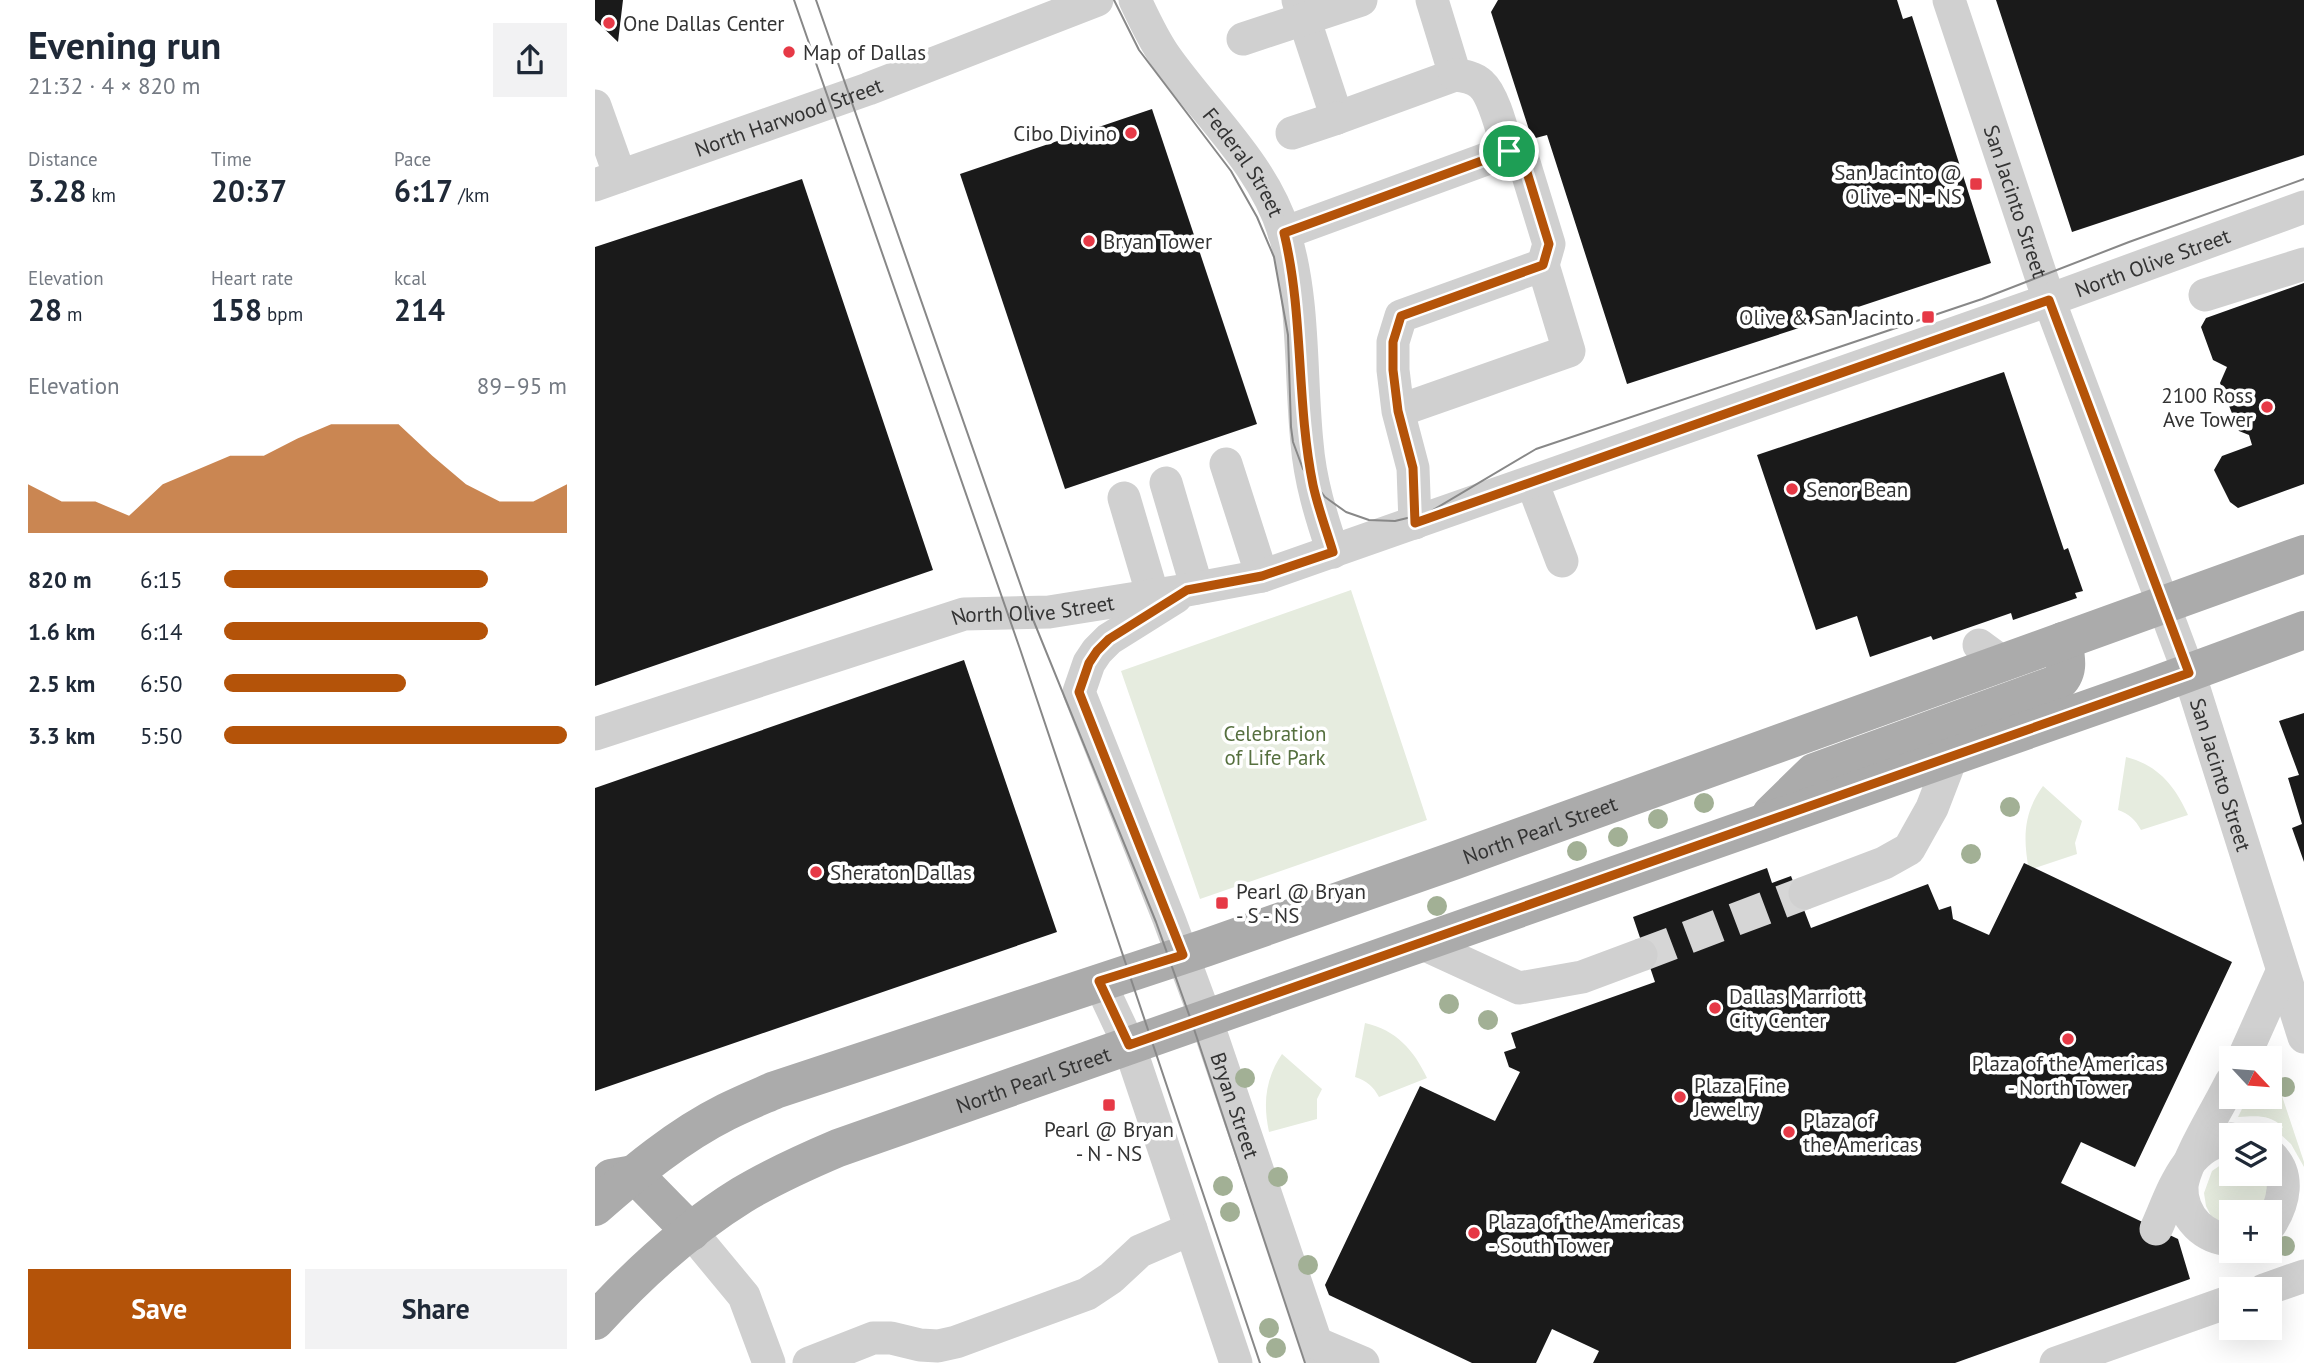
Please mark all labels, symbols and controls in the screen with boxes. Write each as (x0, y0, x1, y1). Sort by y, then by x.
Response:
place label: One Dallas Center (623, 10, 785, 37)
marker: One Dallas Center (601, 15, 617, 31)
text: Evening run (28, 20, 221, 69)
button: share (493, 23, 567, 97)
place label: Map of Dallas (803, 39, 926, 66)
marker: Map of Dallas (781, 44, 797, 60)
text: 21:32 · 4 × 820 m (28, 71, 200, 100)
street label: North Harwood Street (691, 71, 886, 162)
street label: Federal Street (1197, 102, 1290, 220)
place label: Cibo Divino (1013, 120, 1117, 147)
pin (1479, 121, 1539, 181)
street label: San Jacinto Street (1978, 121, 2054, 281)
marker: Cibo Divino (1123, 125, 1139, 141)
icon: arrive (1490, 132, 1528, 170)
text: Distance (28, 147, 98, 171)
text: Time (211, 147, 252, 171)
text: Pace (394, 147, 431, 171)
place label: San Jacinto @ Olive - N - NS (1834, 159, 1962, 210)
text: 3.28 (28, 171, 86, 210)
text: 20:37 (211, 171, 287, 210)
text: 6:17 (394, 171, 453, 210)
marker: San Jacinto @ Olive - N - NS (1968, 176, 1984, 192)
text: km (86, 183, 116, 207)
text: /km (453, 183, 489, 207)
street label: North Olive Street (2071, 222, 2234, 303)
place label: Bryan Tower (1103, 228, 1212, 255)
marker: Bryan Tower (1081, 233, 1097, 249)
text: Elevation (28, 266, 104, 290)
text: Heart rate (211, 266, 293, 290)
text: kcal (394, 266, 426, 290)
text: 28 (28, 290, 62, 329)
text: 158 (211, 290, 262, 329)
text: 214 (394, 290, 445, 329)
text: m (62, 302, 83, 326)
text: bpm (262, 302, 303, 326)
place label: Olive & San Jacinto (1739, 304, 1914, 331)
marker: Olive & San Jacinto (1920, 309, 1936, 325)
text: Elevation (28, 371, 120, 400)
text: 89–95 m (477, 371, 567, 400)
place label: 2100 Ross Ave Tower (2161, 382, 2253, 433)
marker: 2100 Ross Ave Tower (2259, 399, 2275, 415)
place label: Senor Bean (1806, 476, 1908, 503)
marker: Senor Bean (1784, 481, 1800, 497)
text: 820 m (28, 565, 91, 594)
text: 6:15 (140, 565, 183, 594)
street label: North Olive Street (948, 588, 1116, 631)
text: 1.6 km (28, 617, 95, 646)
text: 6:14 (140, 617, 183, 646)
text: 2.5 km (28, 669, 95, 698)
text: 6:50 (140, 669, 183, 698)
street label: San Jacinto Street (2184, 694, 2258, 854)
park label: Celebration of Life Park (1223, 720, 1327, 771)
text: 3.3 km (28, 721, 95, 750)
text: 5:50 (140, 721, 183, 750)
street label: North Pearl Street (1459, 789, 1621, 870)
place label: Sheraton Dallas (830, 859, 972, 886)
marker: Sheraton Dallas (808, 864, 824, 880)
place label: Pearl @ Bryan - S - NS (1236, 878, 1366, 929)
marker: Pearl @ Bryan - S - NS (1214, 895, 1230, 911)
place label: Dallas Marriott City Center (1729, 983, 1863, 1034)
marker: Dallas Marriott City Center (1707, 1000, 1723, 1016)
marker: Plaza of the Americas - North Tower (2060, 1031, 2076, 1047)
street label: North Pearl Street (952, 1040, 1114, 1119)
north arrow (2219, 1046, 2282, 1110)
map controls (2219, 1046, 2282, 1340)
street label: Bryan Street (1205, 1049, 1266, 1162)
place label: Plaza of the Americas - North Tower (1972, 1050, 2164, 1101)
place label: Plaza Fine Jewelry (1693, 1072, 1786, 1123)
marker: Plaza Fine Jewelry (1672, 1089, 1688, 1105)
marker: Pearl @ Bryan - N - NS (1101, 1097, 1117, 1113)
place label: Plaza of the Americas (1803, 1107, 1919, 1158)
place label: Pearl @ Bryan - N - NS (1044, 1116, 1174, 1167)
button: layers (2219, 1123, 2282, 1186)
marker: Plaza of the Americas (1781, 1124, 1797, 1140)
button: + (2219, 1200, 2282, 1263)
place label: Plaza of the Americas - South Tower (1488, 1208, 1681, 1259)
marker: Plaza of the Americas - South Tower (1466, 1225, 1482, 1241)
button: Save (28, 1269, 291, 1349)
button: Share (305, 1269, 567, 1349)
button: − (2219, 1277, 2282, 1340)

